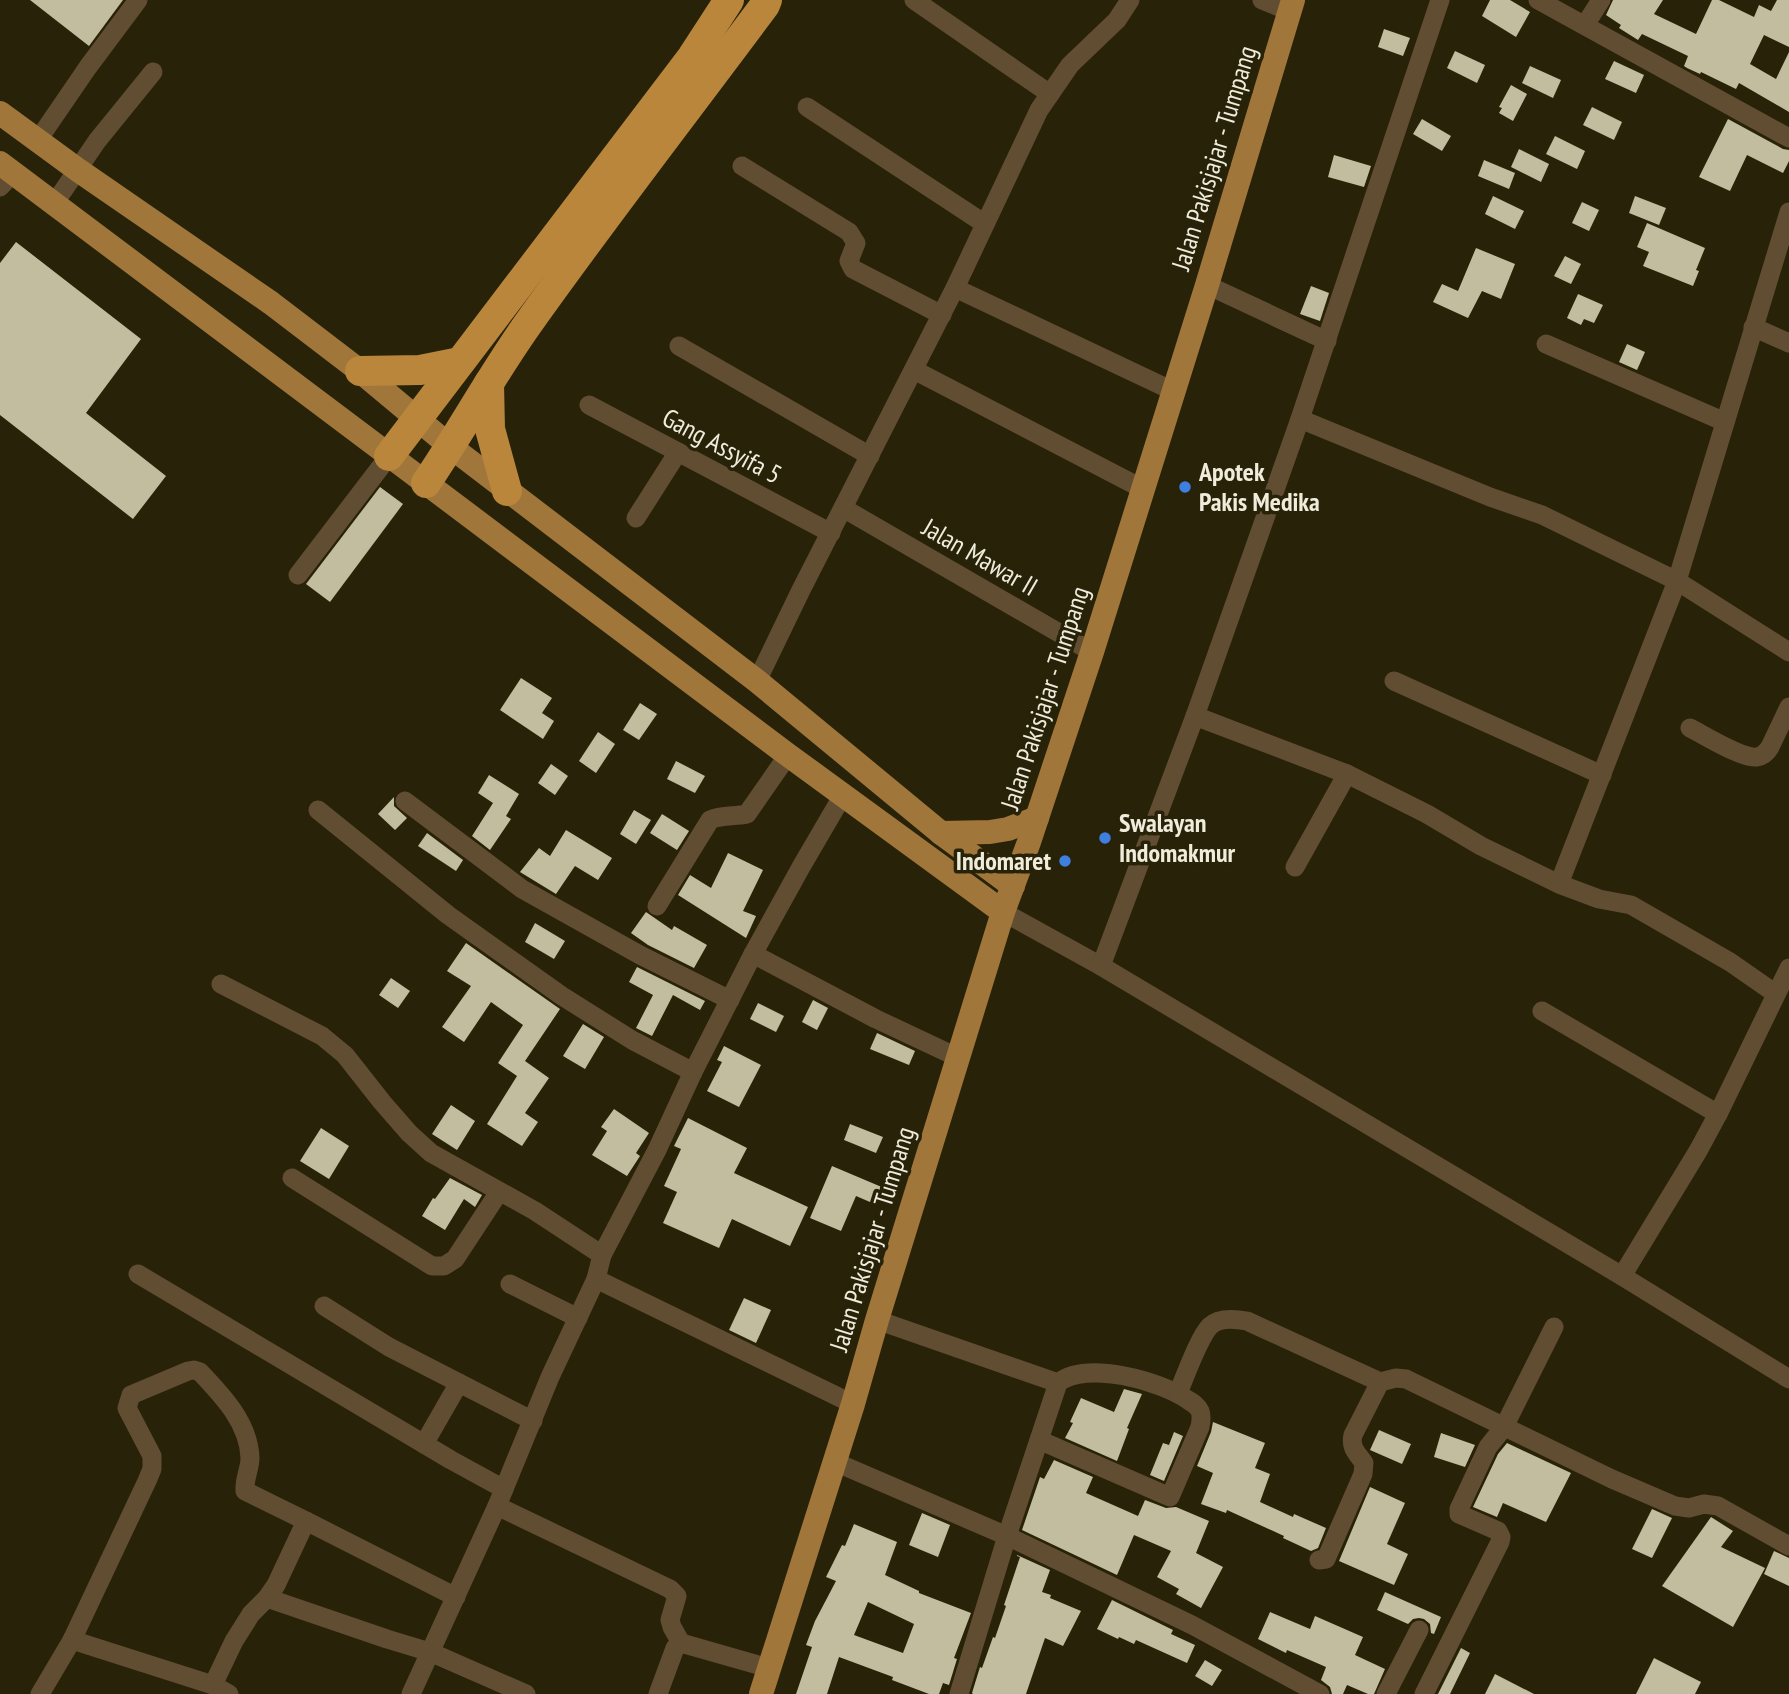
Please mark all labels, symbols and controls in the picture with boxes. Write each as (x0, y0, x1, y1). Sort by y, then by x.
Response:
street label: Jalan Pakisjajar - Tumpang (1163, 42, 1263, 275)
street label: Gang Assyifa 5 (657, 400, 787, 491)
place label: Apotek Pakis Medika (1198, 455, 1320, 518)
marker: Apotek Pakis Medika (1177, 479, 1193, 495)
street label: Jalan Mawar II (916, 510, 1044, 603)
street label: Jalan Pakisjajar - Tumpang (993, 582, 1096, 815)
place label: Swalayan Indomakmur (1119, 806, 1236, 869)
marker: Swalayan Indomakmur (1097, 830, 1113, 846)
place label: Indomaret (956, 844, 1051, 877)
marker: Indomaret (1057, 853, 1073, 869)
street label: Jalan Pakisjajar - Tumpang (821, 1123, 921, 1356)

